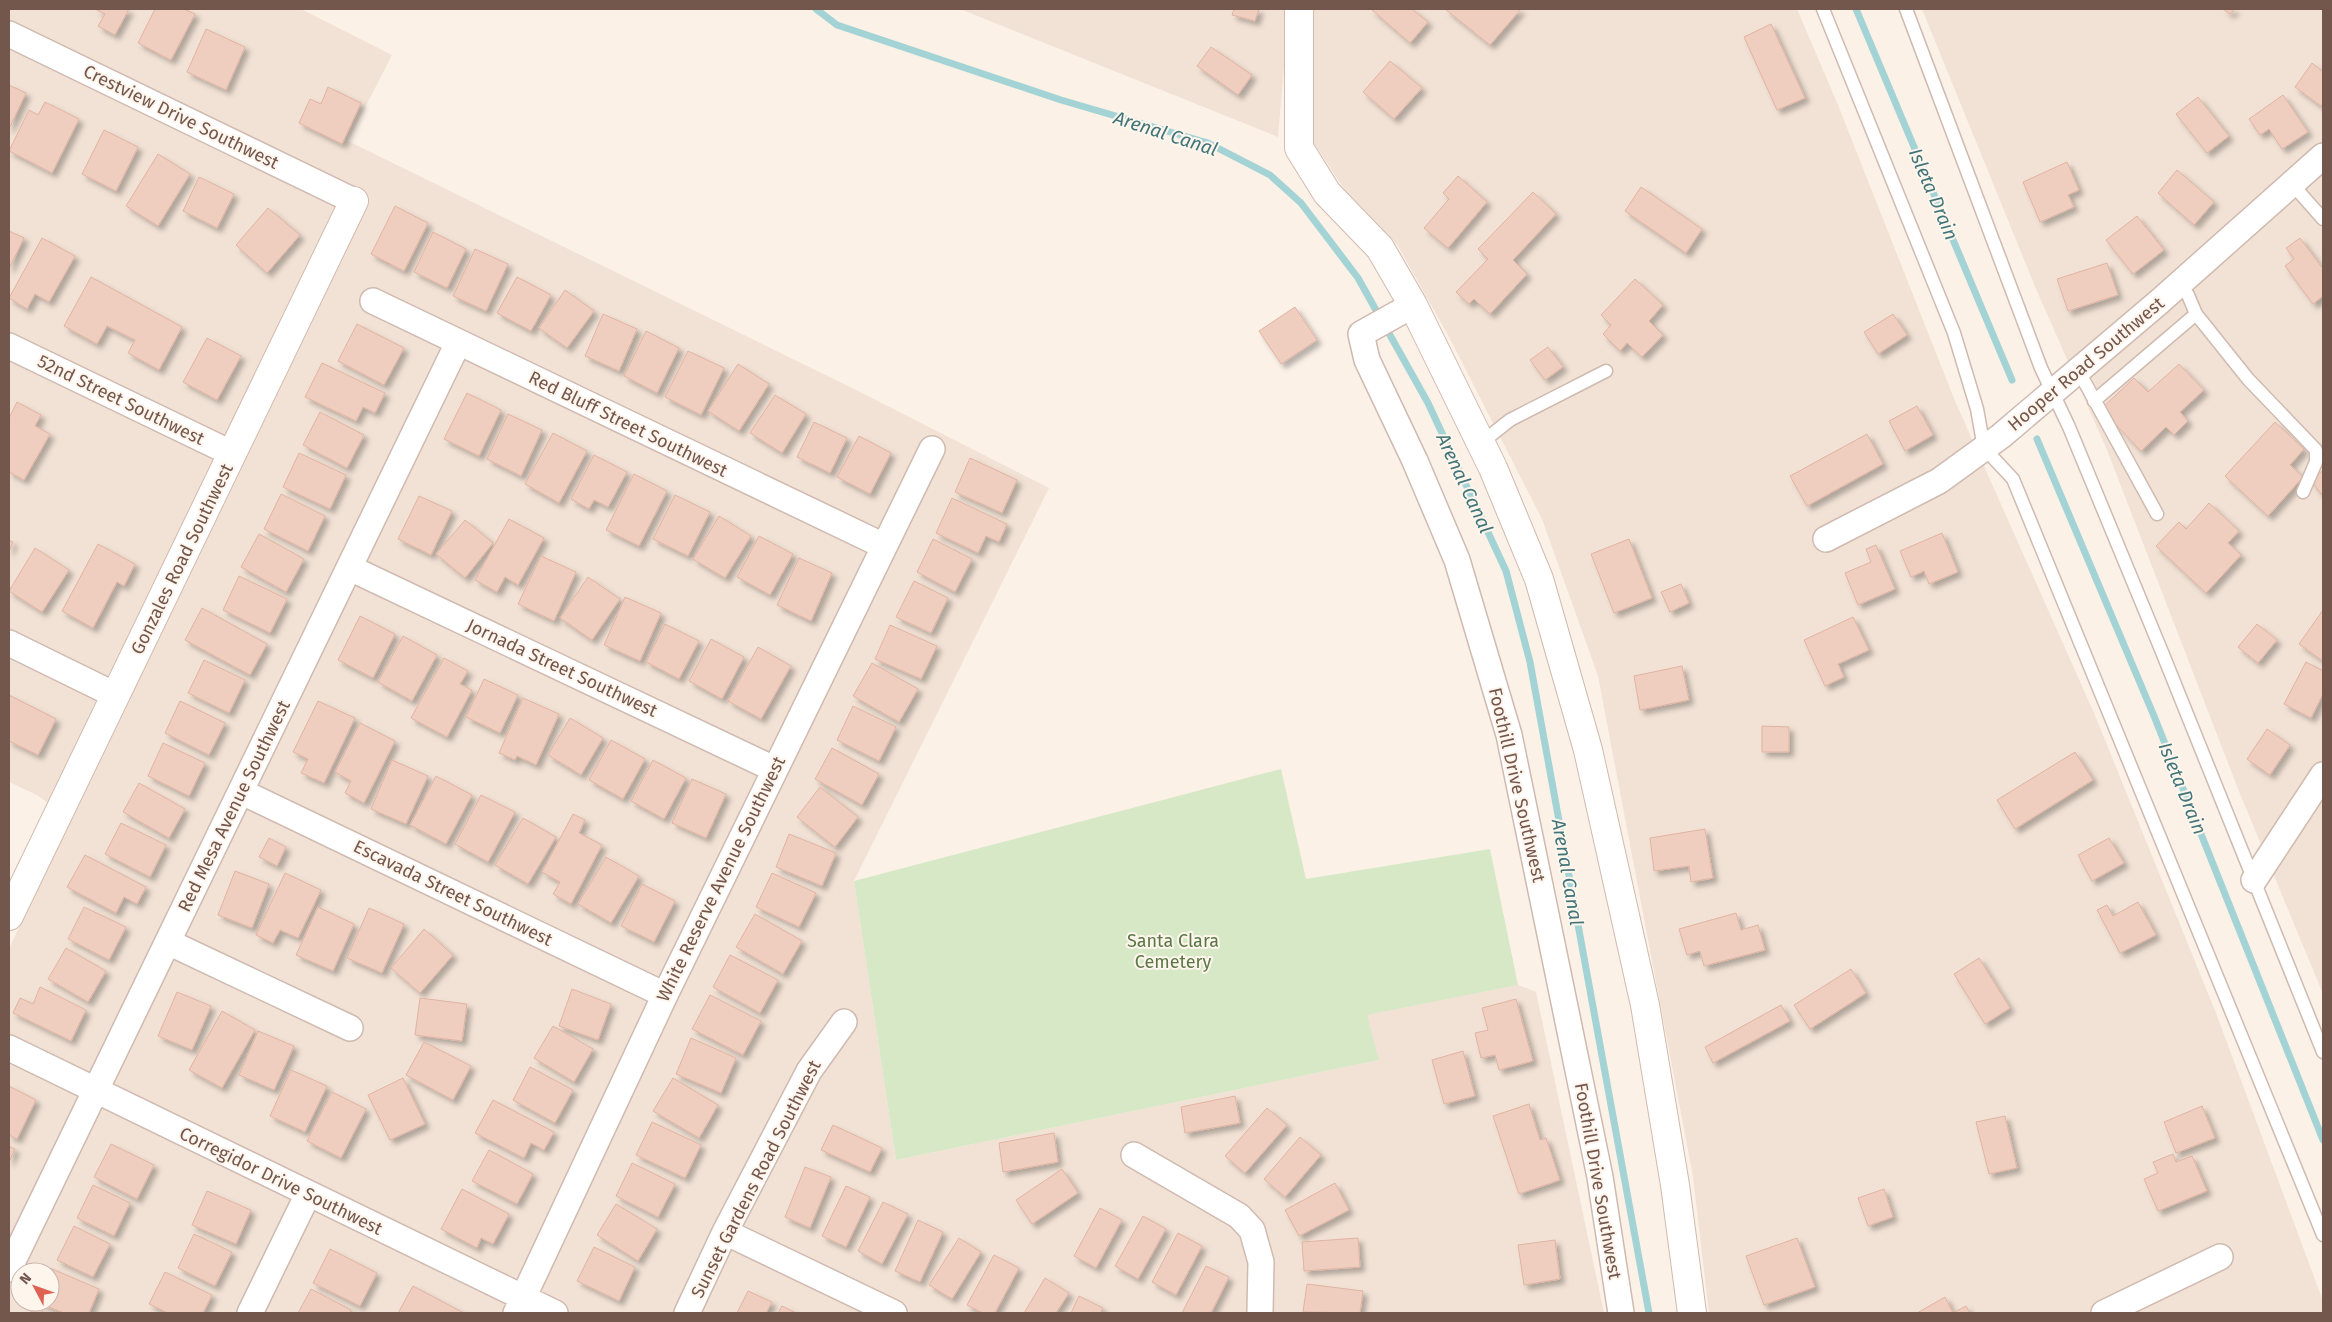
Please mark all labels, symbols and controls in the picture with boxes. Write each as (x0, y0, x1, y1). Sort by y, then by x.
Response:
street label: Crestview Drive Southwest (80, 60, 283, 174)
water label: Arenal Canal (1110, 106, 1221, 161)
water label: Isleta Drain (1904, 145, 1963, 244)
street label: Hooper Road Southwest (2003, 292, 2169, 436)
street label: 52nd Street Southwest (34, 350, 208, 450)
street label: Red Bluff Street Southwest (525, 366, 731, 482)
water label: Arenal Canal (1431, 429, 1498, 537)
street label: Gonzales Road Southwest (126, 460, 238, 658)
street label: Jornada Street Southwest (463, 614, 661, 722)
street label: Foothill Drive Southwest (1484, 686, 1550, 885)
street label: Red Mesa Avenue Southwest (173, 696, 295, 915)
water label: Isleta Drain (2154, 739, 2211, 838)
street label: White Reserve Avenue Southwest (652, 752, 790, 1005)
water label: Arenal Canal (1547, 816, 1588, 927)
street label: Escavada Street Southwest (350, 835, 557, 951)
park label: Santa Clara Cemetery (1127, 930, 1219, 973)
street label: Sunset Gardens Road Southwest (686, 1056, 826, 1302)
street label: Foothill Drive Southwest (1570, 1081, 1626, 1281)
street label: Corregidor Drive Southwest (176, 1122, 387, 1240)
north arrow (10, 1262, 60, 1312)
text: N (16, 1270, 35, 1288)

